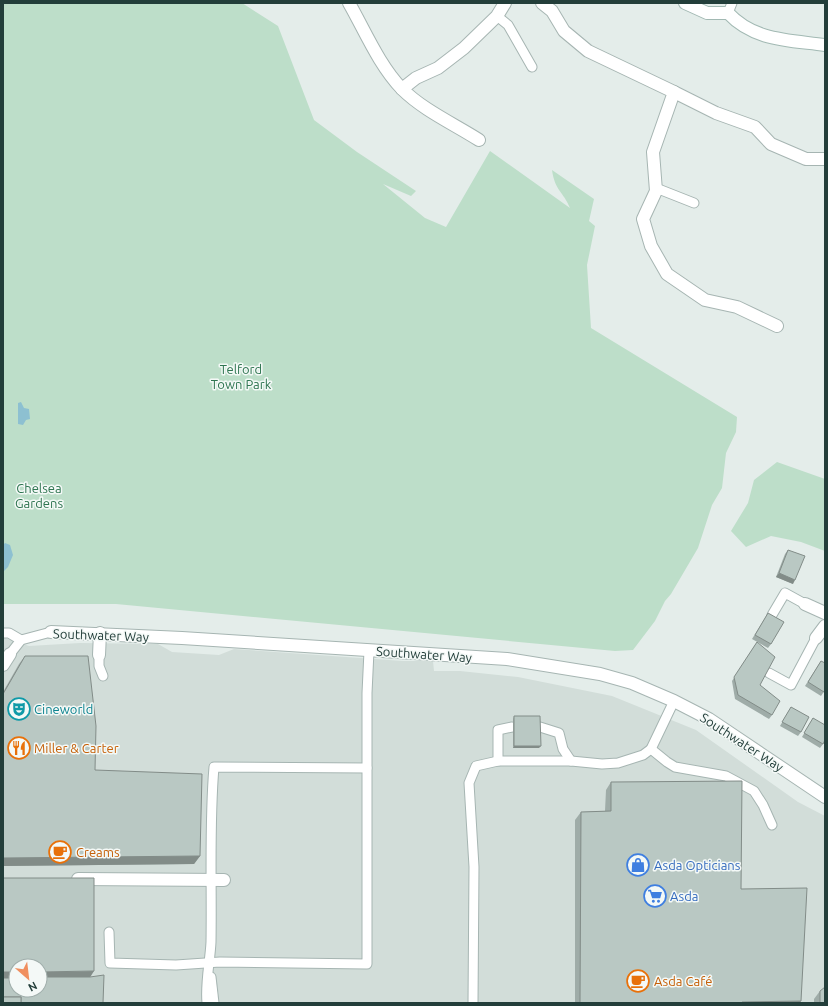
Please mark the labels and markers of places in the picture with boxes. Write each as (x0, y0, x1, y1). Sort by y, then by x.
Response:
theatre icon: Cineworld (6, 696, 32, 722)
place label: Cineworld (34, 702, 93, 716)
restaurant icon: Miller & Carter (6, 735, 32, 761)
place label: Miller & Carter (34, 741, 119, 755)
cafe icon: Creams (47, 839, 73, 865)
place label: Creams (76, 845, 120, 859)
shop icon: Asda Opticians (625, 852, 651, 878)
place label: Asda Opticians (654, 858, 741, 872)
supermarket icon: Asda (642, 883, 668, 909)
place label: Asda (670, 889, 699, 903)
cafe icon: Asda Café (625, 968, 651, 994)
place label: Asda Café (654, 974, 712, 988)

